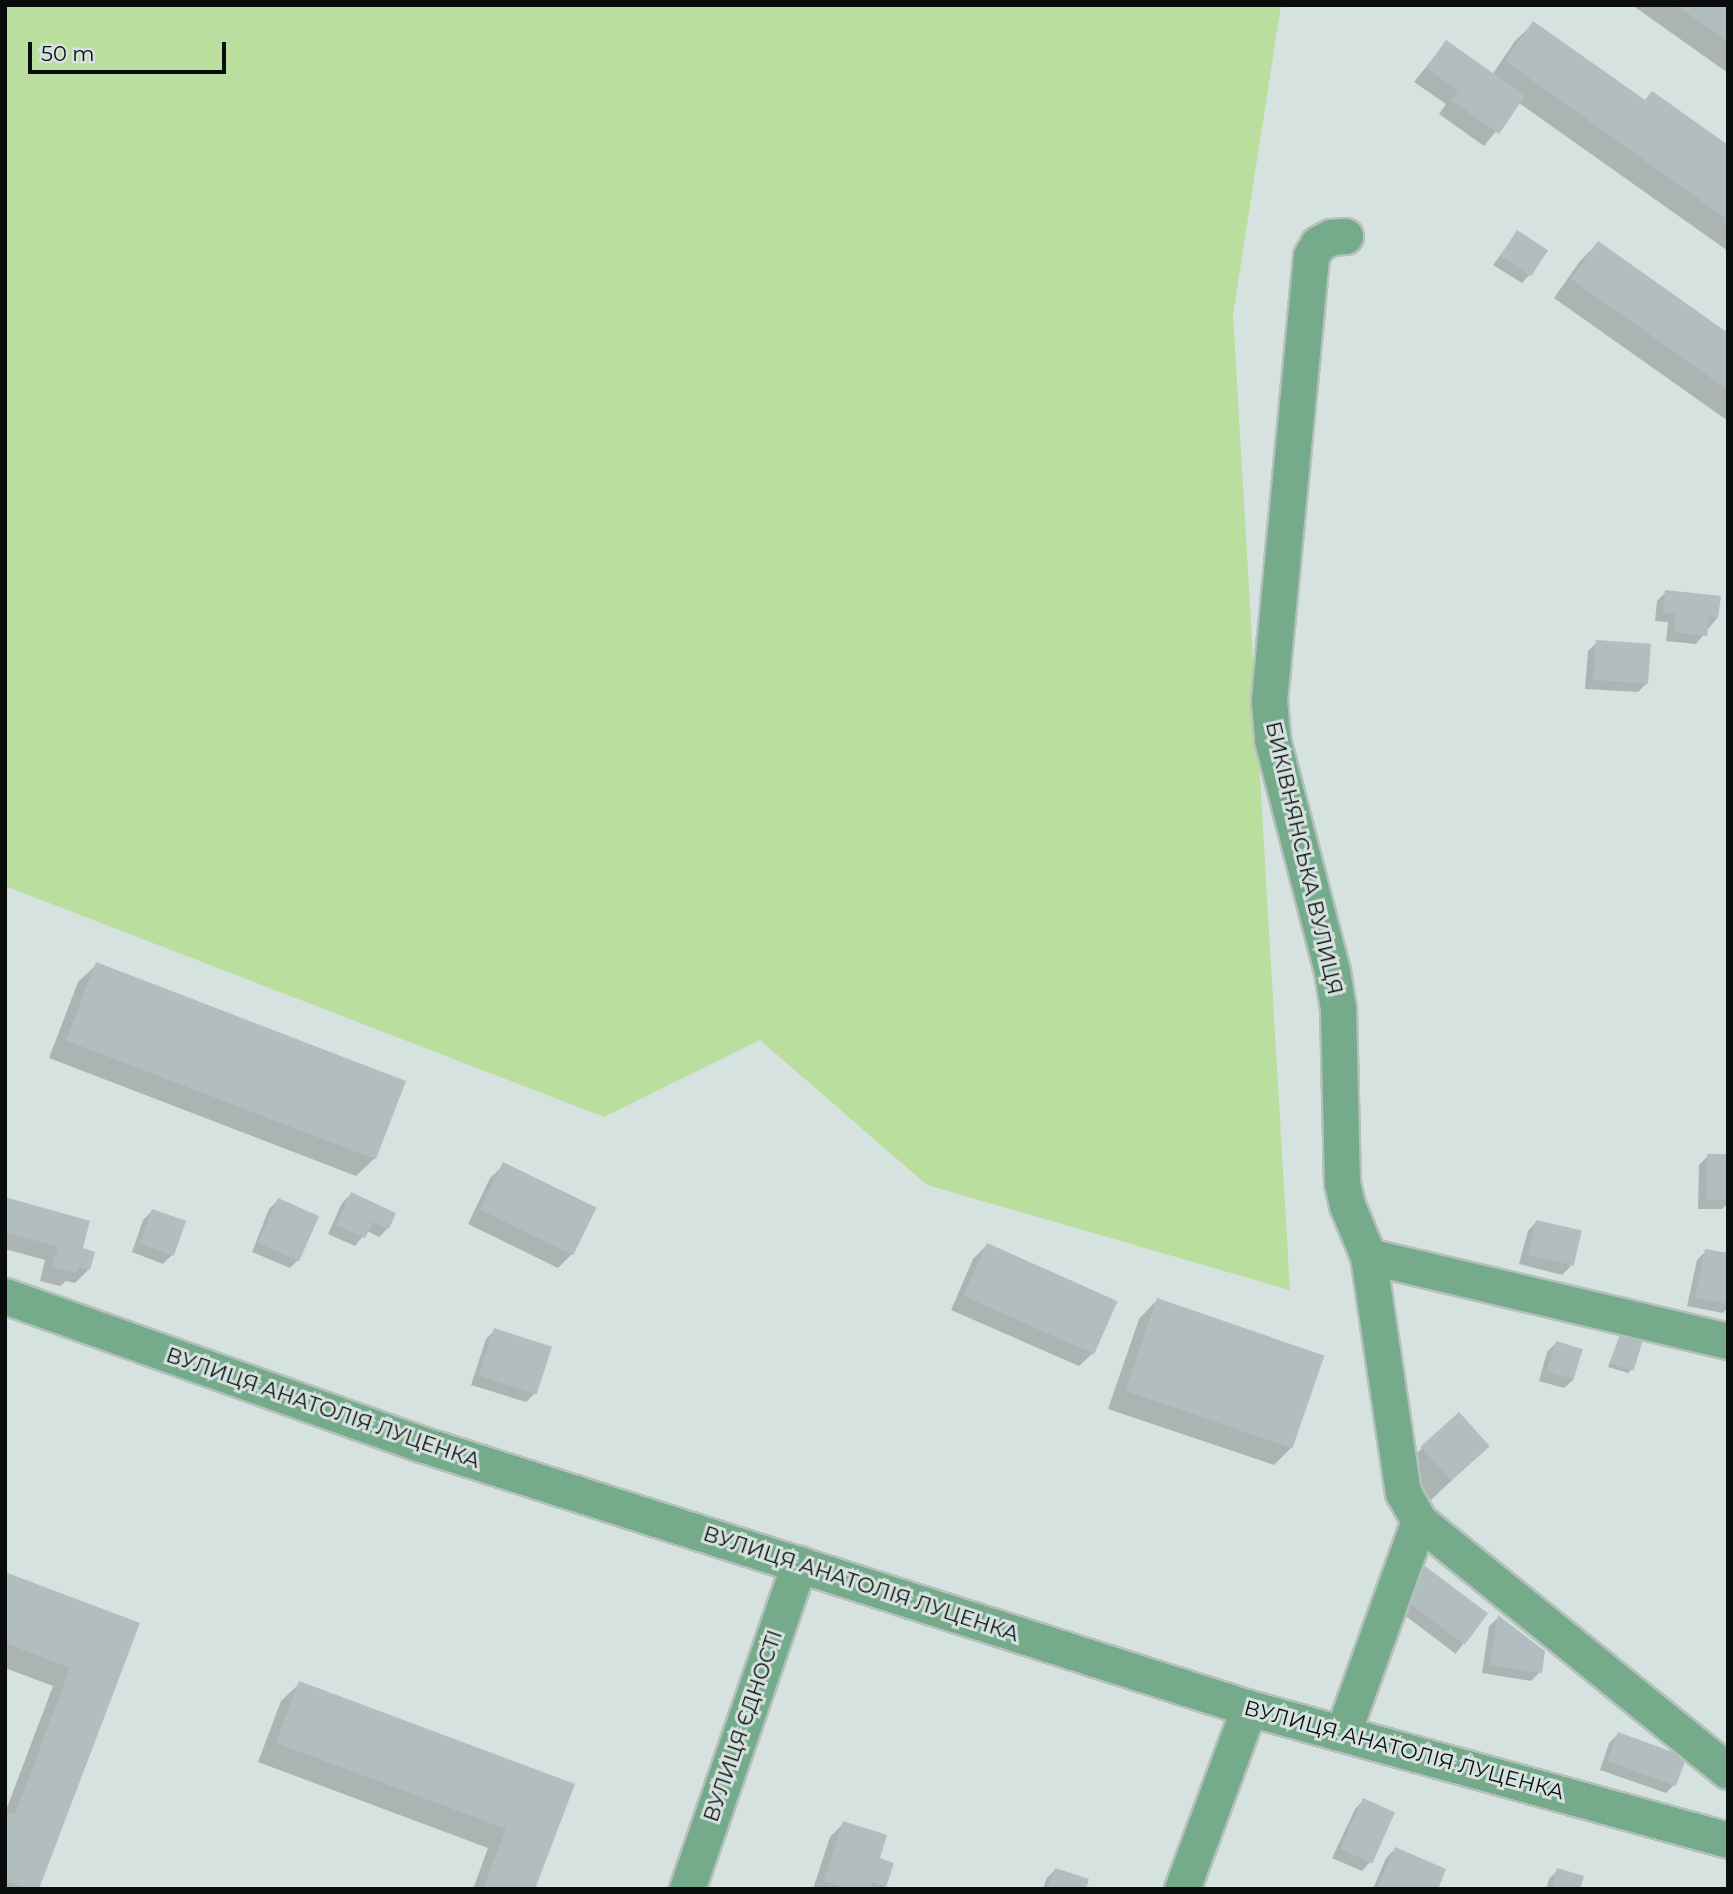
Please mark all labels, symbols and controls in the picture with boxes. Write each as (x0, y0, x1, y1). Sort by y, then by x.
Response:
scale bar (32, 28, 229, 72)
text: 50 m (41, 41, 95, 66)
street label: БИКІВНЯНСЬКА ВУЛИЦЯ (1260, 719, 1348, 997)
street label: ВУЛИЦЯ АНАТОЛІЯ ЛУЦЕНКА (163, 1342, 483, 1474)
street label: ВУЛИЦЯ АНАТОЛІЯ ЛУЦЕНКА (700, 1521, 1022, 1647)
street label: ВУЛИЦЯ ЄДНОСТІ (698, 1627, 788, 1825)
street label: ВУЛИЦЯ АНАТОЛІЯ ЛУЦЕНКА (1241, 1695, 1567, 1805)

